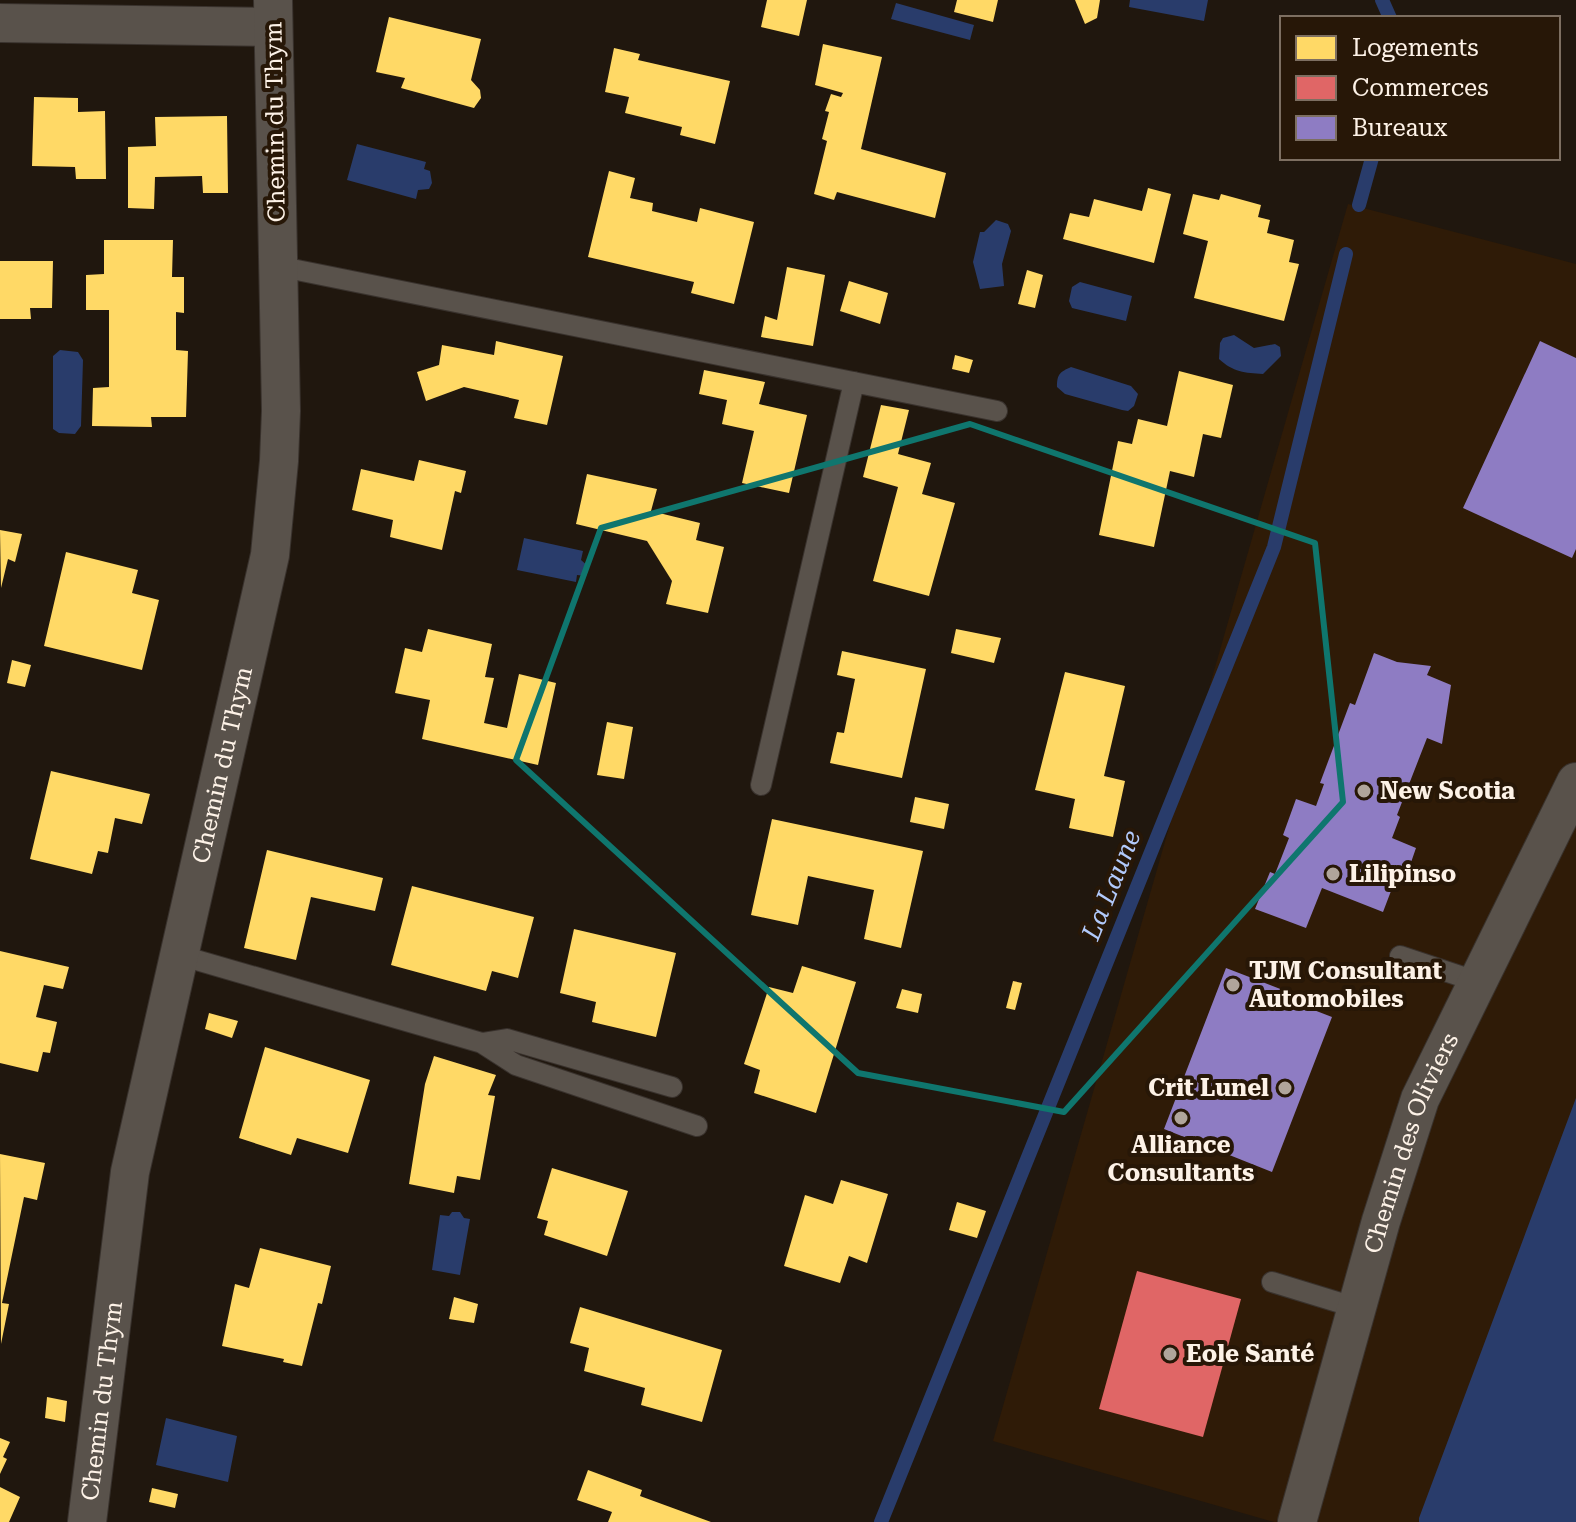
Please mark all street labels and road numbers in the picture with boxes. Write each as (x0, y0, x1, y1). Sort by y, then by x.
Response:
street label: Chemin du Thym (259, 21, 291, 223)
street label: Chemin du Thym (186, 664, 258, 866)
street label: Chemin des Oliviers (1359, 1028, 1464, 1257)
street label: Chemin du Thym (76, 1299, 128, 1502)

